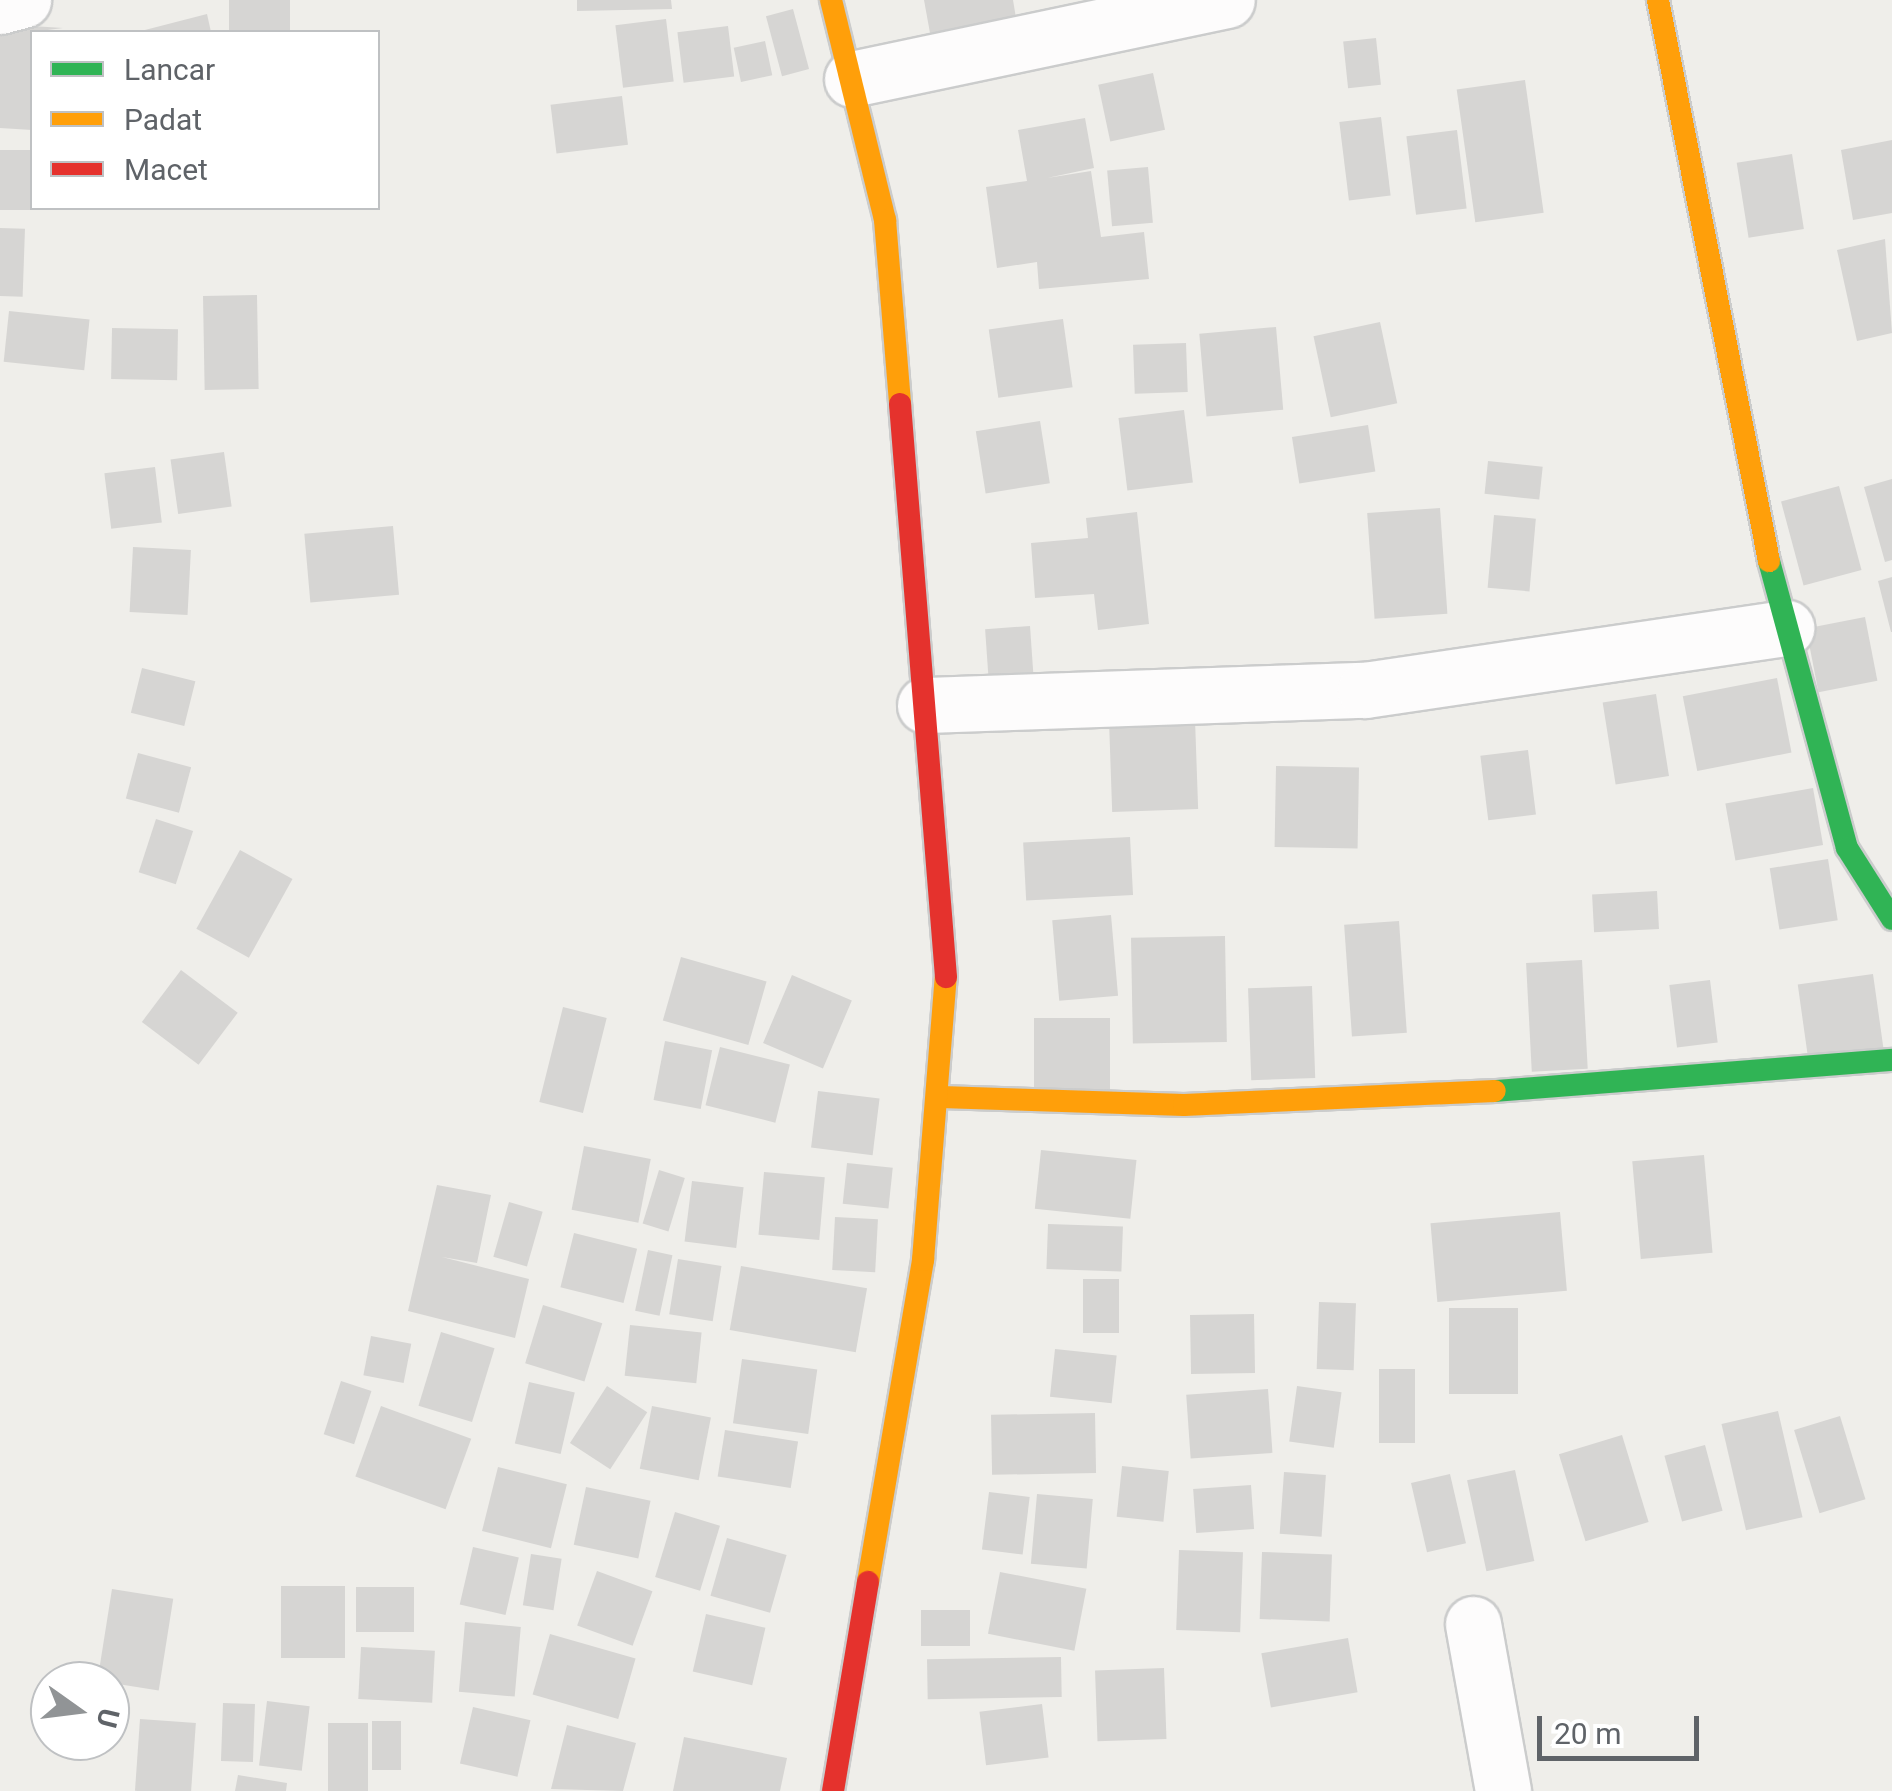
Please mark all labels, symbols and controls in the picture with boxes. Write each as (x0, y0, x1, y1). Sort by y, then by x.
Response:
legend (30, 30, 380, 210)
text: Lancar (124, 52, 215, 87)
text: Padat (124, 102, 202, 137)
text: Macet (124, 152, 208, 187)
north arrow (30, 1661, 130, 1761)
scale bar (1542, 1696, 1704, 1758)
text: U (89, 1705, 126, 1731)
text: 20 m (1554, 1716, 1621, 1751)

